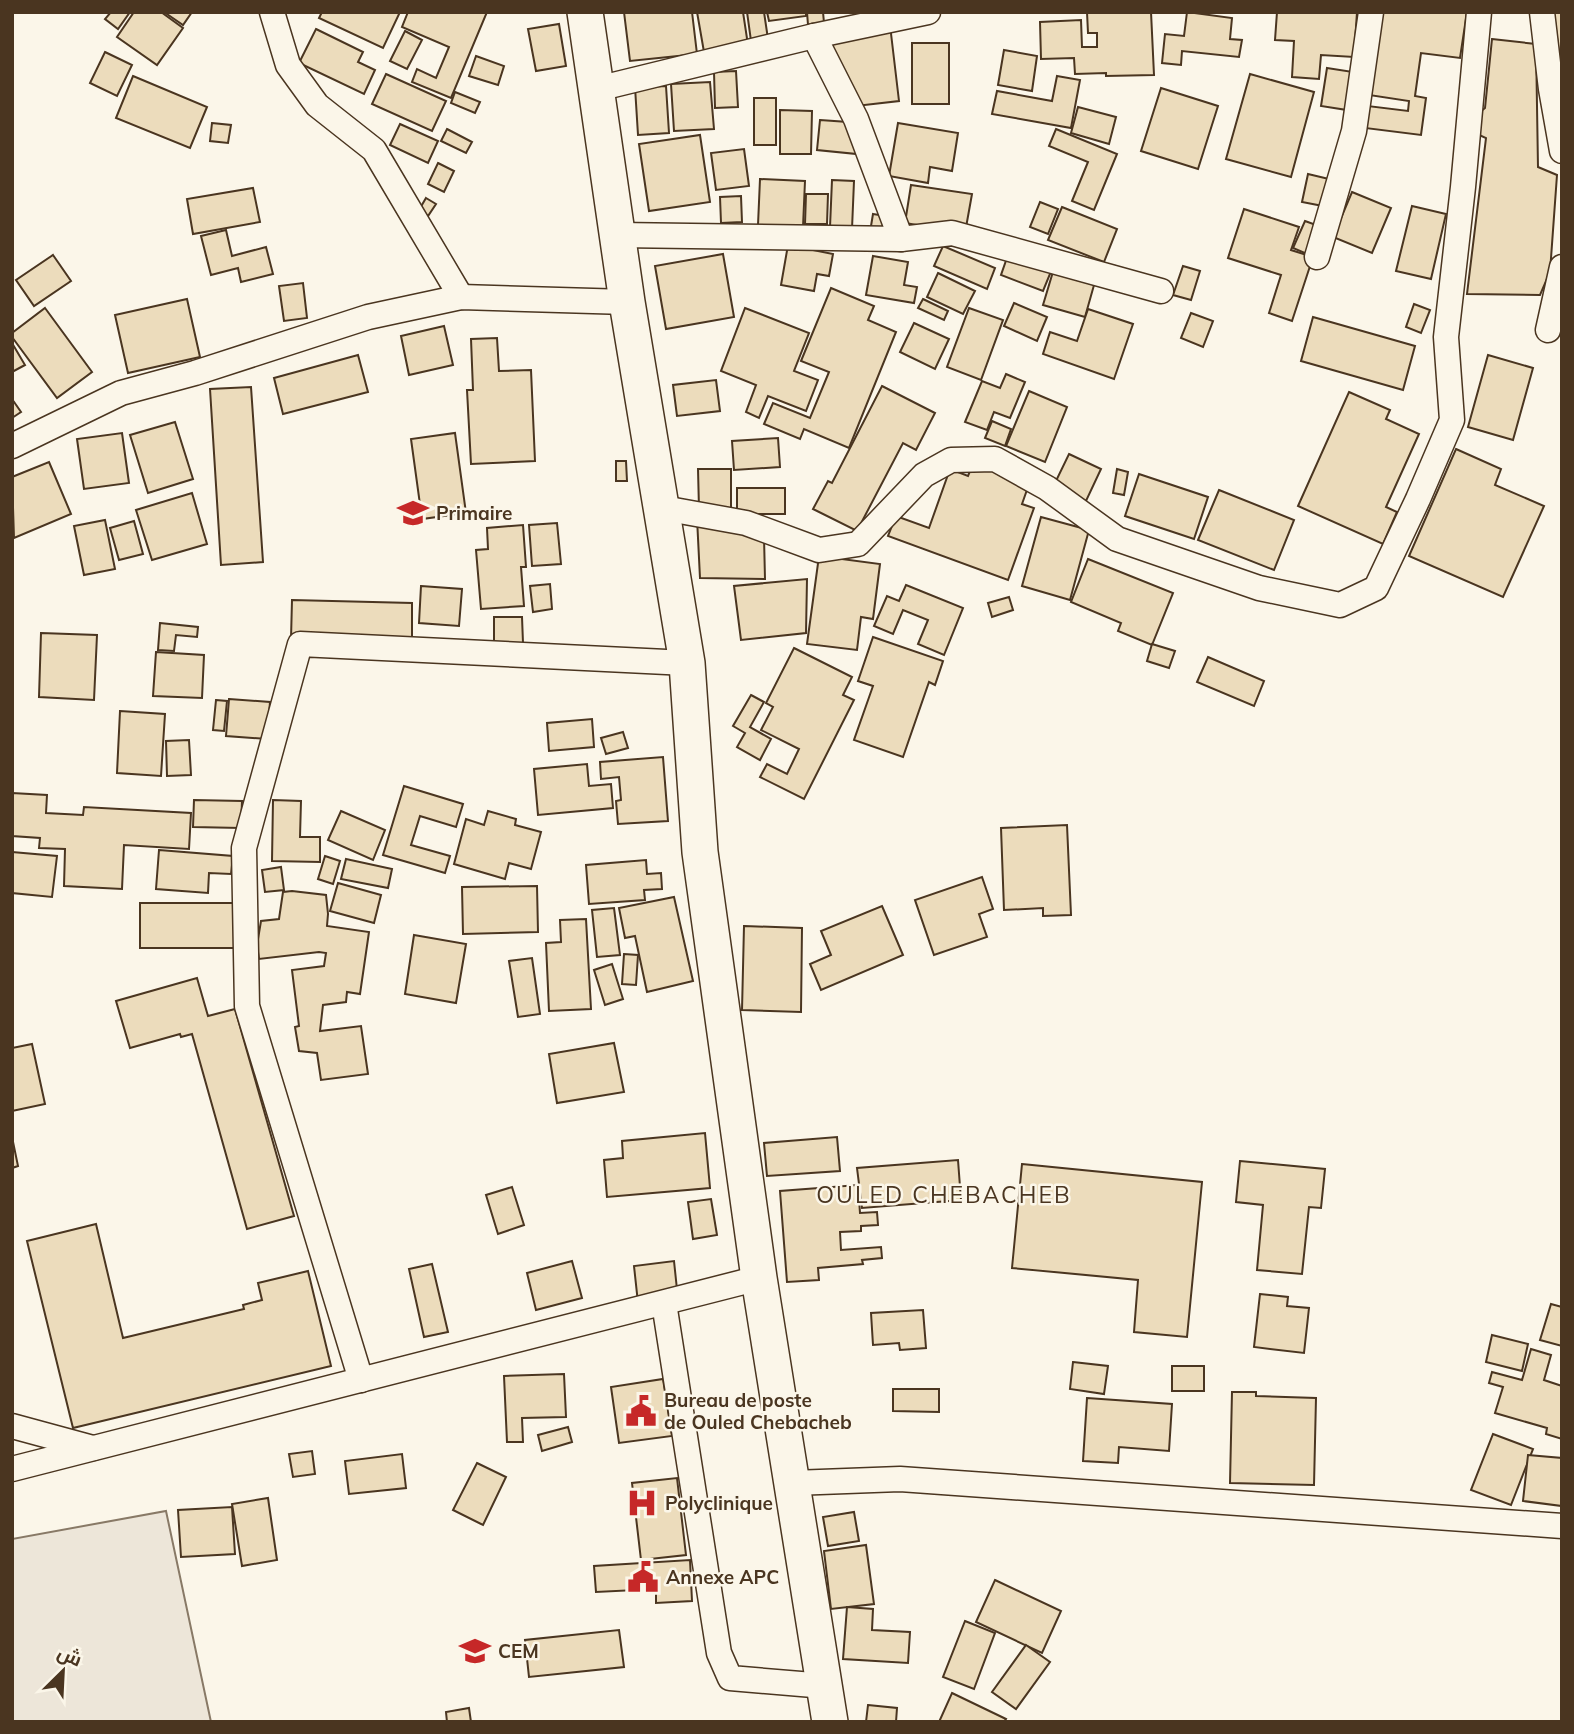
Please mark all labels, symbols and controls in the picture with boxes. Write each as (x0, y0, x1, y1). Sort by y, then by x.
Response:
school or university icon: Primaire (396, 496, 430, 530)
place label: Primaire (436, 501, 512, 525)
district label: OULED CHEBACHEB (816, 1180, 1072, 1209)
place label: Bureau de poste de Ouled Chebacheb (664, 1388, 852, 1434)
public building icon: Bureau de poste de Ouled Chebacheb (624, 1394, 658, 1428)
hospital icon: Polyclinique (625, 1486, 659, 1520)
place label: Polyclinique (665, 1491, 773, 1515)
public building icon: Annexe APC (626, 1560, 660, 1594)
place label: Annexe APC (666, 1565, 779, 1589)
school or university icon: CEM (458, 1634, 492, 1668)
north arrow (28, 1636, 98, 1706)
place label: CEM (498, 1639, 539, 1663)
text: ش (54, 1640, 86, 1671)

